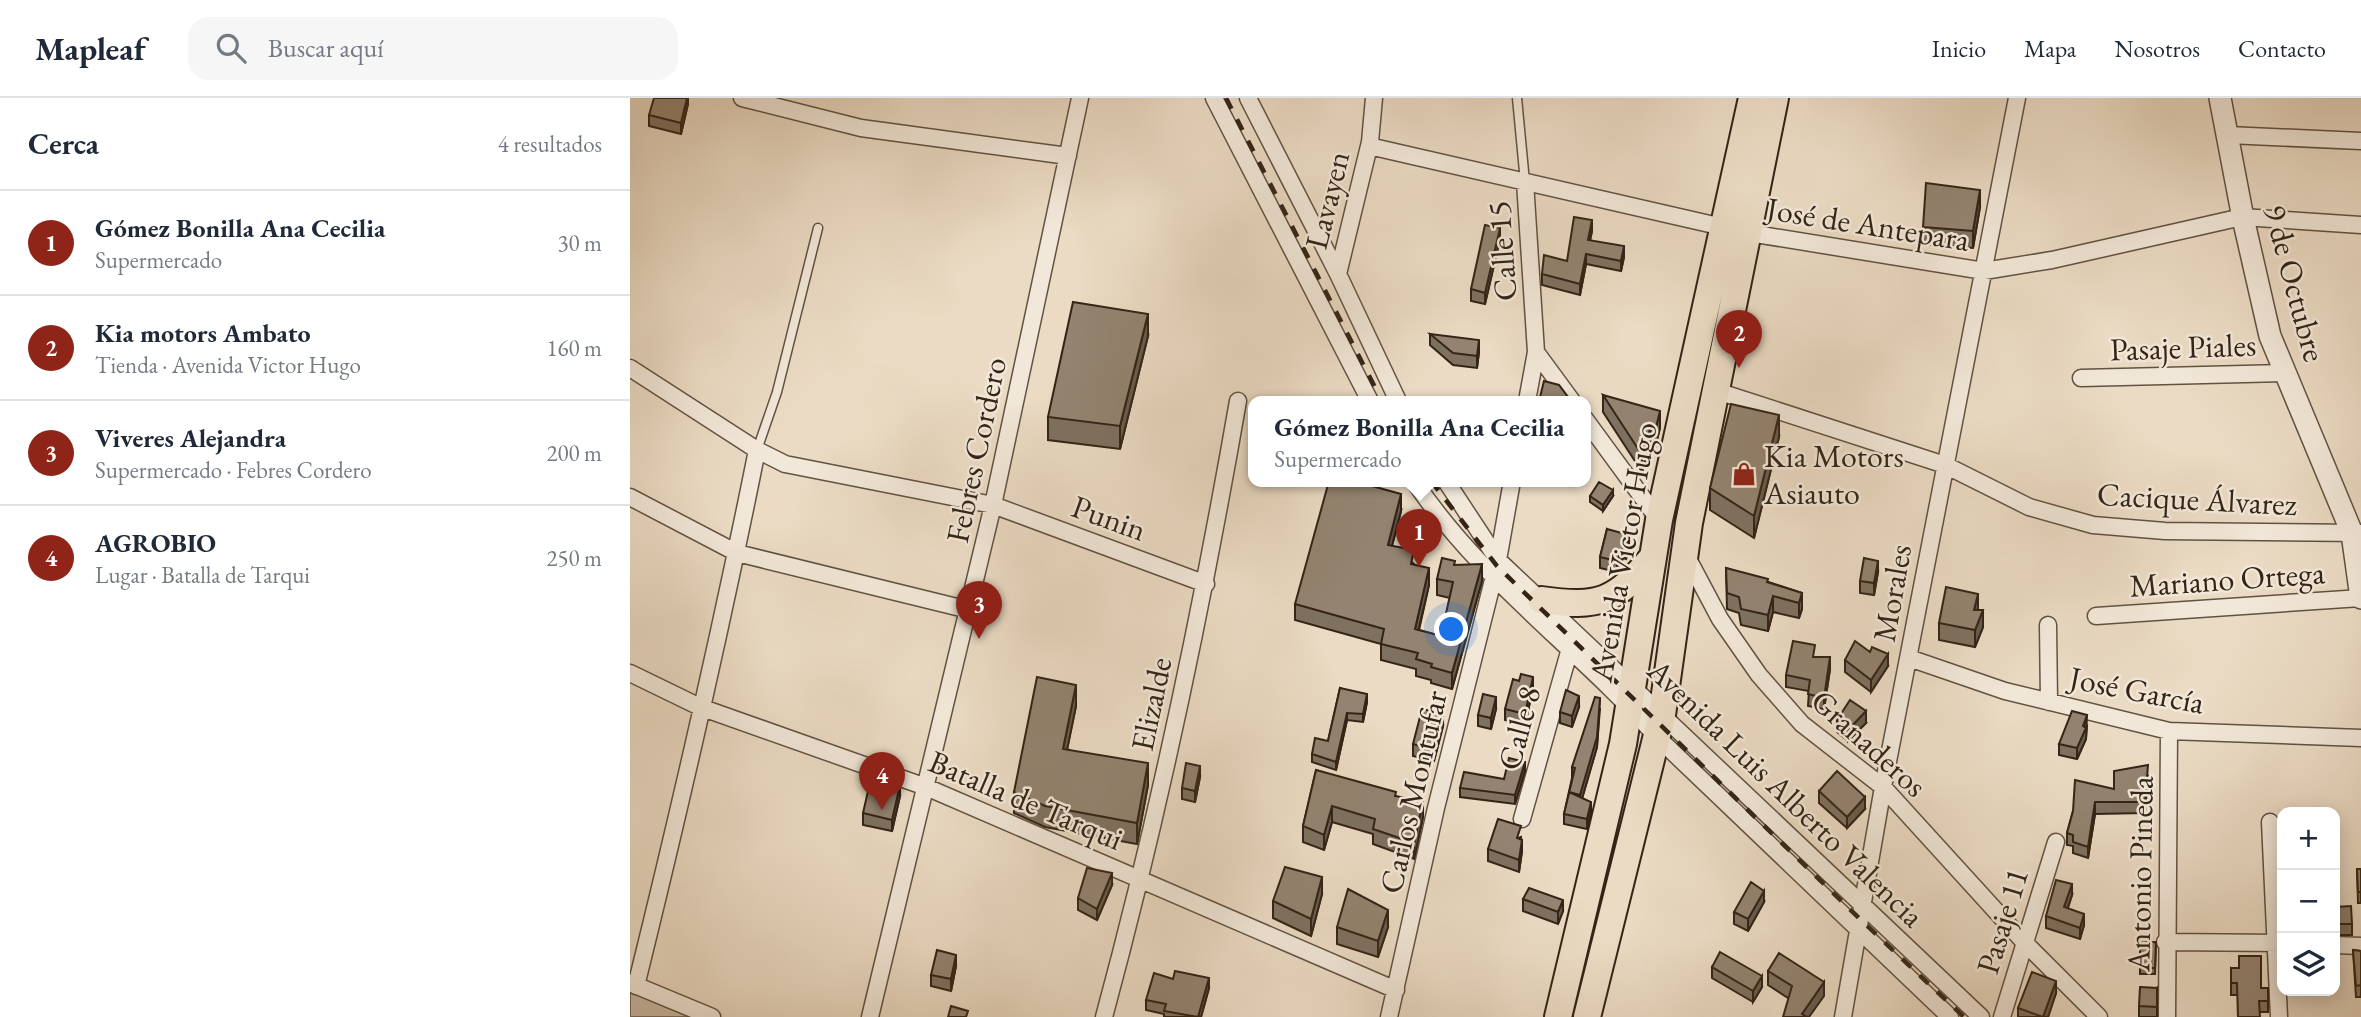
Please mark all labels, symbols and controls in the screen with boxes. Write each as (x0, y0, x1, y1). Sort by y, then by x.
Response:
search box (188, 17, 678, 80)
text: Mapleaf (35, 27, 146, 70)
icon: search (212, 29, 250, 67)
text: Buscar aquí (268, 31, 384, 65)
text: Inicio (1932, 33, 1986, 64)
text: Mapa (2024, 33, 2076, 64)
text: Nosotros (2114, 33, 2200, 64)
text: Contacto (2238, 33, 2326, 64)
text: Cerca (28, 124, 99, 163)
text: 4 resultados (498, 129, 602, 159)
street label: Lavayen (1295, 147, 1359, 253)
street label: José de Antepara (1761, 187, 1973, 261)
street label: Calle 15 (1478, 199, 1526, 303)
street label: 9 de Octubre (2254, 200, 2336, 366)
text: Gómez Bonilla Ana Cecilia (95, 211, 385, 245)
text: 1 (45, 228, 57, 258)
text: 30 m (557, 228, 602, 258)
text: Supermercado (95, 245, 222, 275)
pin: 2 (1716, 310, 1762, 368)
text: Kia motors Ambato (95, 316, 311, 350)
street label: Pasaje Piales (2109, 323, 2257, 371)
text: 2 (45, 333, 57, 363)
text: 160 m (546, 333, 602, 363)
text: Tienda · Avenida Victor Hugo (95, 350, 361, 380)
street label: Febres Cordero (936, 353, 1016, 547)
popup (1248, 396, 1591, 487)
text: Gómez Bonilla Ana Cecilia (1274, 410, 1565, 444)
street label: Avenida Victor Hugo (1579, 419, 1667, 686)
text: Viveres Alejandra (95, 421, 286, 455)
place label: Kia Motors Asiauto (1763, 435, 1904, 514)
text: 3 (45, 438, 57, 468)
text: 200 m (546, 438, 602, 468)
text: Supermercado (1274, 444, 1402, 474)
text: Supermercado · Febres Cordero (95, 455, 372, 485)
shop icon: Kia Motors Asiauto (1730, 460, 1758, 488)
street label: Cacique Álvarez (2096, 473, 2298, 525)
street label: Punin (1066, 485, 1152, 551)
pin: 1 (1396, 509, 1442, 567)
text: AGROBIO (95, 526, 216, 560)
street label: Morales (1863, 541, 1921, 645)
text: 4 (45, 543, 57, 573)
text: 250 m (546, 543, 602, 573)
street label: Mariano Ortega (2128, 551, 2326, 607)
text: Lugar · Batalla de Tarqui (95, 560, 310, 590)
pin: 3 (956, 581, 1002, 639)
your location (1434, 612, 1468, 646)
street label: Avenida Luis Alberto Valencia (1638, 649, 1934, 937)
street label: Elizalde (1121, 653, 1181, 755)
street label: José García (2063, 656, 2208, 724)
street label: Granaderos (1802, 680, 1936, 806)
street label: Calle 8 (1488, 681, 1550, 775)
street label: Carlos Montufar (1369, 686, 1457, 898)
street label: Batalla de Tarqui (923, 740, 1130, 860)
pin: 4 (859, 752, 905, 810)
street label: Antonio Pineda (2117, 776, 2163, 973)
map controls (2277, 807, 2340, 996)
button: + (2277, 807, 2340, 870)
street label: Pasaje 11 (1966, 863, 2038, 979)
button: − (2277, 870, 2340, 933)
button: layers (2277, 933, 2340, 996)

